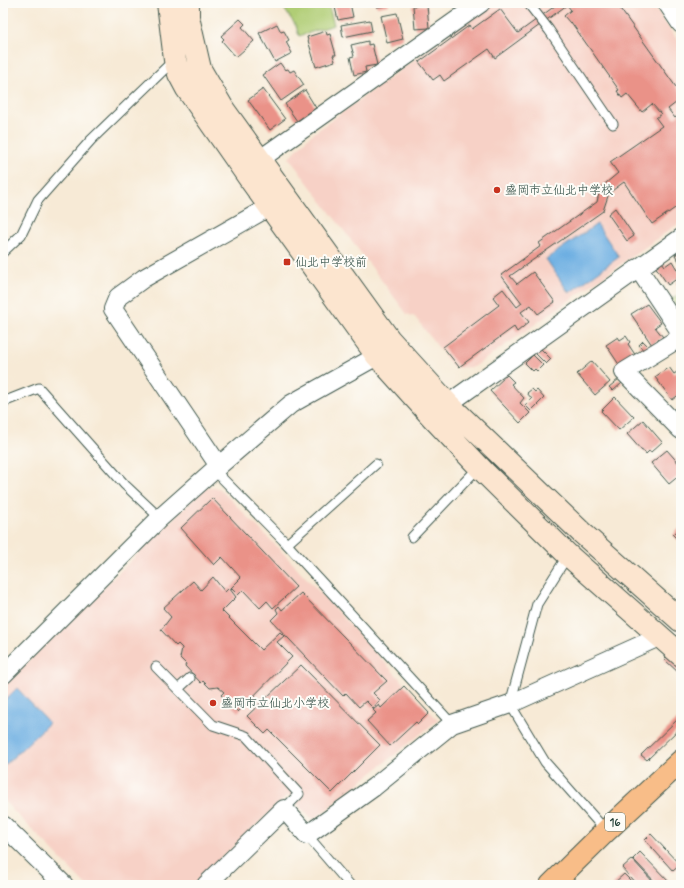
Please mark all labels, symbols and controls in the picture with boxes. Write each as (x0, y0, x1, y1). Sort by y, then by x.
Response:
place label: 盛岡市立仙北中学校 (505, 183, 613, 199)
marker: 盛岡市立仙北中学校 (492, 185, 502, 195)
place label: 仙北中学校前 (295, 255, 367, 271)
marker: 仙北中学校前 (282, 257, 292, 267)
place label: 盛岡市立仙北小学校 (221, 696, 329, 712)
marker: 盛岡市立仙北小学校 (208, 698, 218, 708)
road number: 16 (605, 813, 625, 831)

